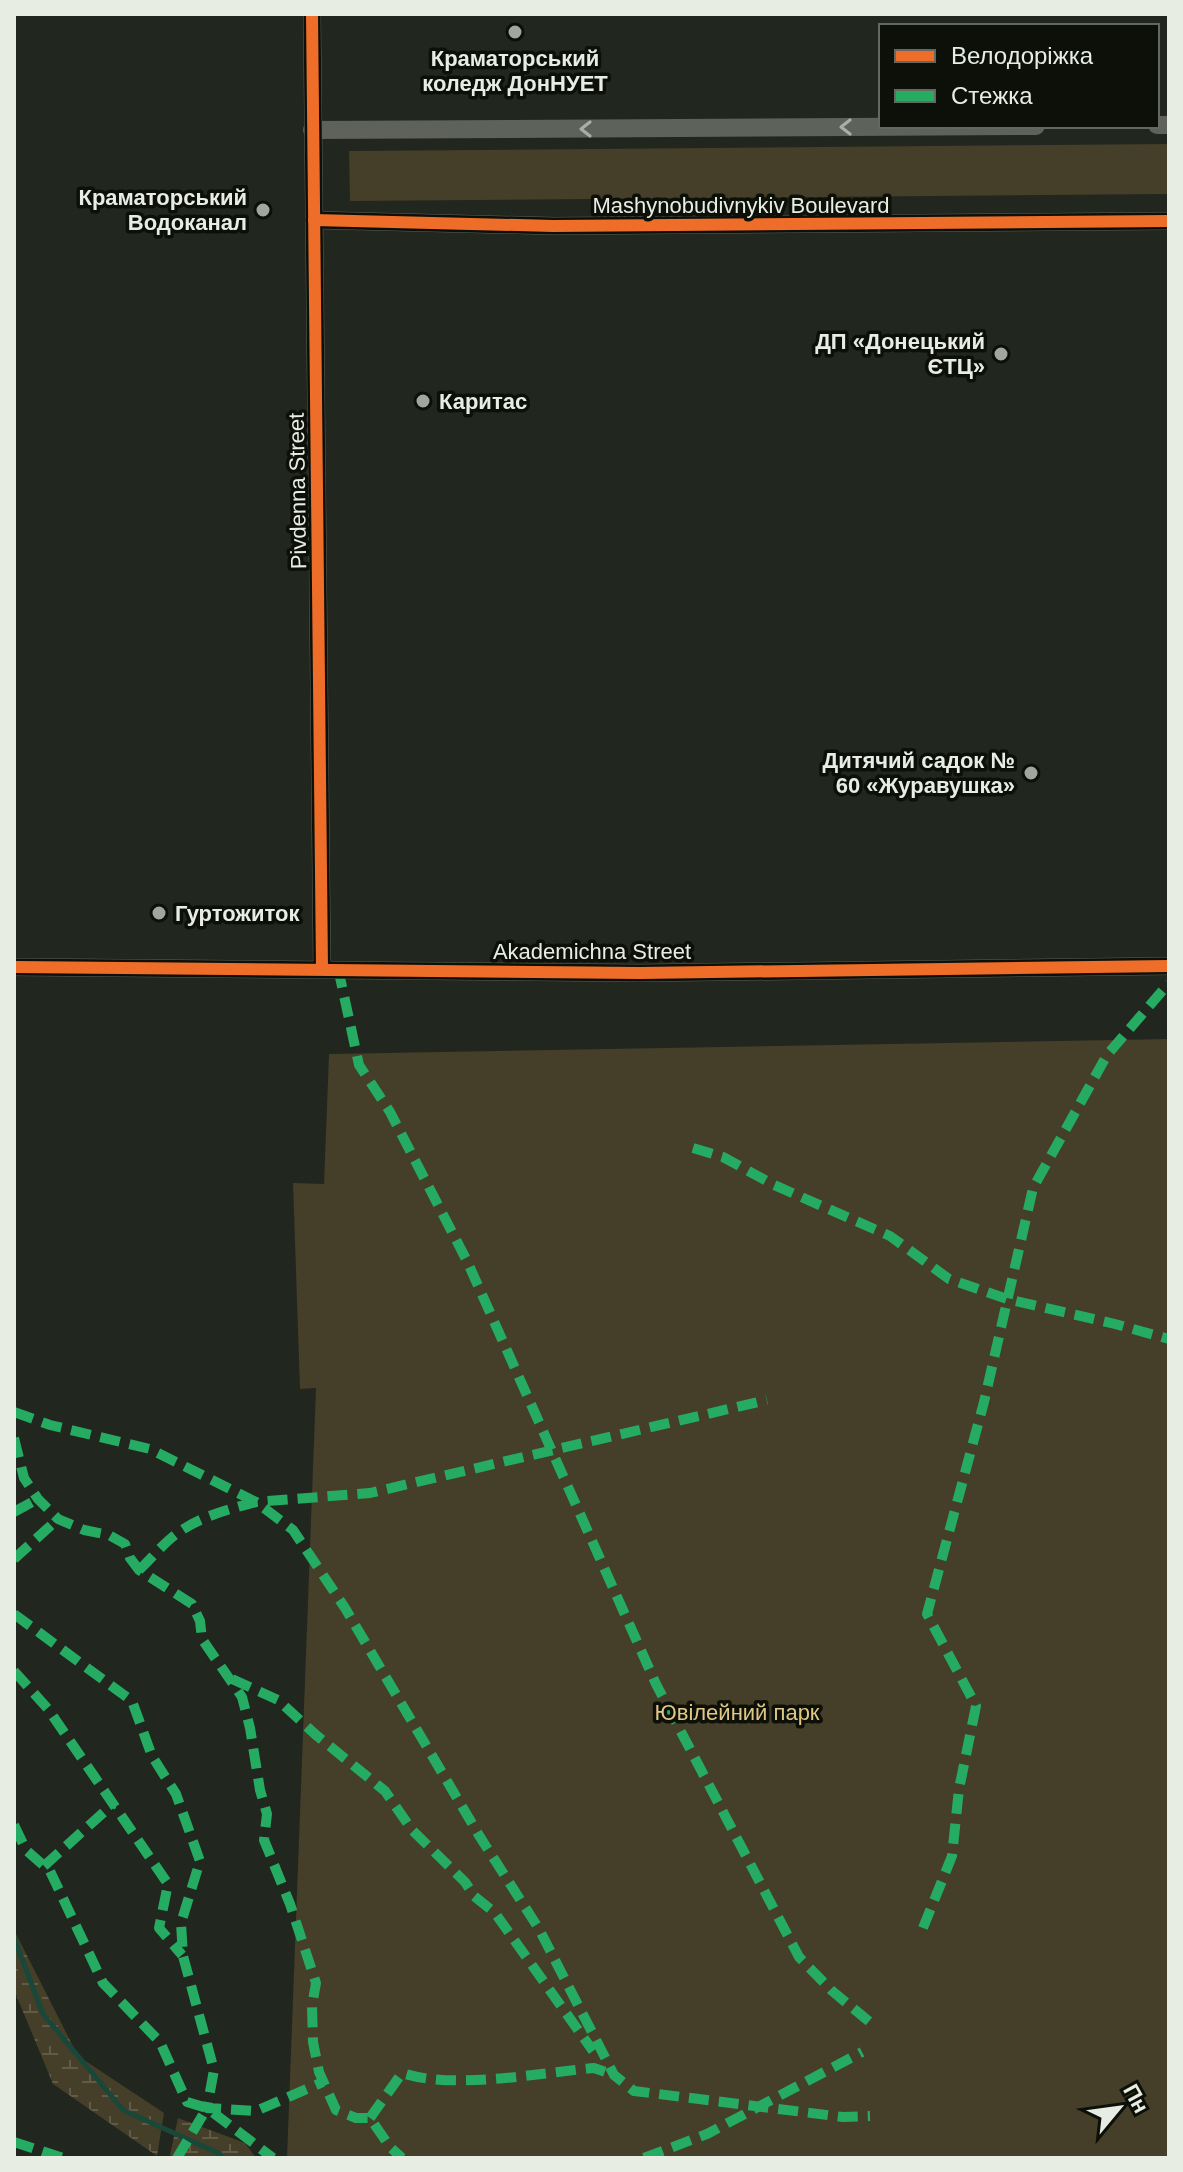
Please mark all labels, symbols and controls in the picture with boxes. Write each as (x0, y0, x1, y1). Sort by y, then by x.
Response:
marker: Краматорський коледж ДонНУЕТ (506, 23, 524, 41)
legend (879, 24, 1159, 128)
text: Велодоріжка (951, 42, 1094, 69)
place label: Краматорський коледж ДонНУЕТ (422, 46, 608, 96)
text: Стежка (951, 82, 1033, 109)
one-way arrow (839, 118, 852, 136)
one-way arrow (579, 120, 592, 137)
place label: Краматорський Водоканал (78, 185, 247, 235)
street label: Mashynobudivnykiv Boulevard (592, 193, 890, 218)
marker: Краматорський Водоканал (254, 201, 272, 219)
place label: ДП «Донецький ЄТЦ» (815, 329, 985, 379)
marker: ДП «Донецький ЄТЦ» (992, 345, 1010, 363)
place label: Каритас (439, 389, 527, 414)
marker: Каритас (414, 392, 432, 410)
street label: Pivdenna Street (284, 413, 311, 569)
place label: Дитячий садок № 60 «Журавушка» (822, 748, 1015, 798)
marker: Дитячий садок № 60 «Журавушка» (1022, 764, 1040, 782)
place label: Гуртожиток (175, 901, 300, 926)
marker: Гуртожиток (150, 904, 168, 922)
street label: Akademichna Street (493, 939, 691, 964)
park label: Ювілейний парк (654, 1700, 820, 1725)
north arrow (1079, 2068, 1159, 2148)
text: Пн (1118, 2080, 1154, 2117)

